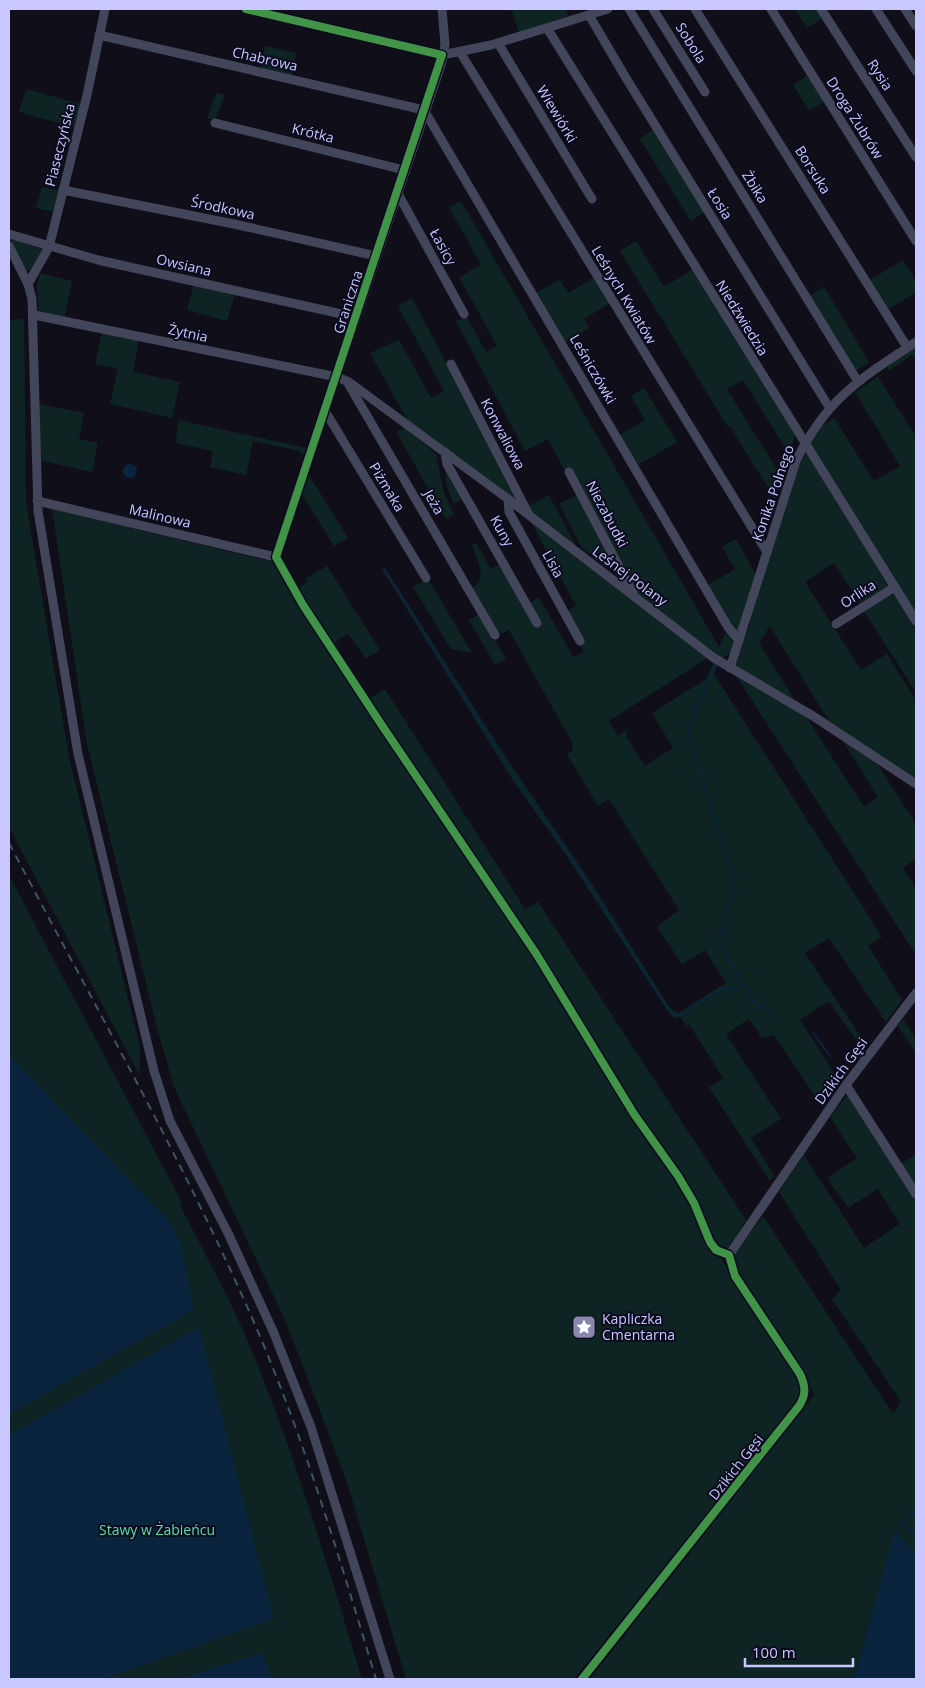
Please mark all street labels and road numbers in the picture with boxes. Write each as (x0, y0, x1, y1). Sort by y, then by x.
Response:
street label: Sobola (672, 19, 711, 67)
street label: Chabrowa (231, 42, 300, 75)
street label: Rysia (863, 55, 898, 94)
street label: Droga Żubrów (823, 73, 888, 163)
street label: Wiewiórki (533, 82, 582, 146)
street label: Piaseczyńska (40, 101, 79, 188)
street label: Krótka (290, 118, 336, 147)
street label: Borsuka (791, 142, 836, 197)
street label: Żbika (738, 167, 773, 207)
street label: Łosia (703, 184, 737, 223)
street label: Środkowa (189, 191, 257, 224)
street label: Łasicy (426, 225, 462, 269)
street label: Leśnych Kwiatów (588, 242, 661, 347)
street label: Owsiana (155, 249, 214, 280)
street label: Graniczna (328, 268, 367, 336)
street label: Niedźwiedzia (712, 276, 773, 359)
street label: Żytnia (167, 319, 210, 346)
street label: Leśniczówki (566, 330, 621, 407)
street label: Konwaliowa (477, 395, 530, 473)
street label: Konika Polnego (747, 442, 798, 544)
street label: Piżmaka (365, 459, 410, 515)
street label: Niezabudki (582, 477, 633, 550)
street label: Jeża (419, 484, 449, 518)
street label: Malinowa (127, 499, 193, 532)
street label: Kuny (486, 512, 519, 551)
street label: Leśnej Polany (589, 541, 672, 611)
street label: Lisia (538, 547, 569, 581)
street label: Orlika (836, 575, 879, 612)
street label: Dzikich Gęsi (810, 1033, 871, 1108)
street label: Dzikich Gęsi (704, 1430, 767, 1503)

